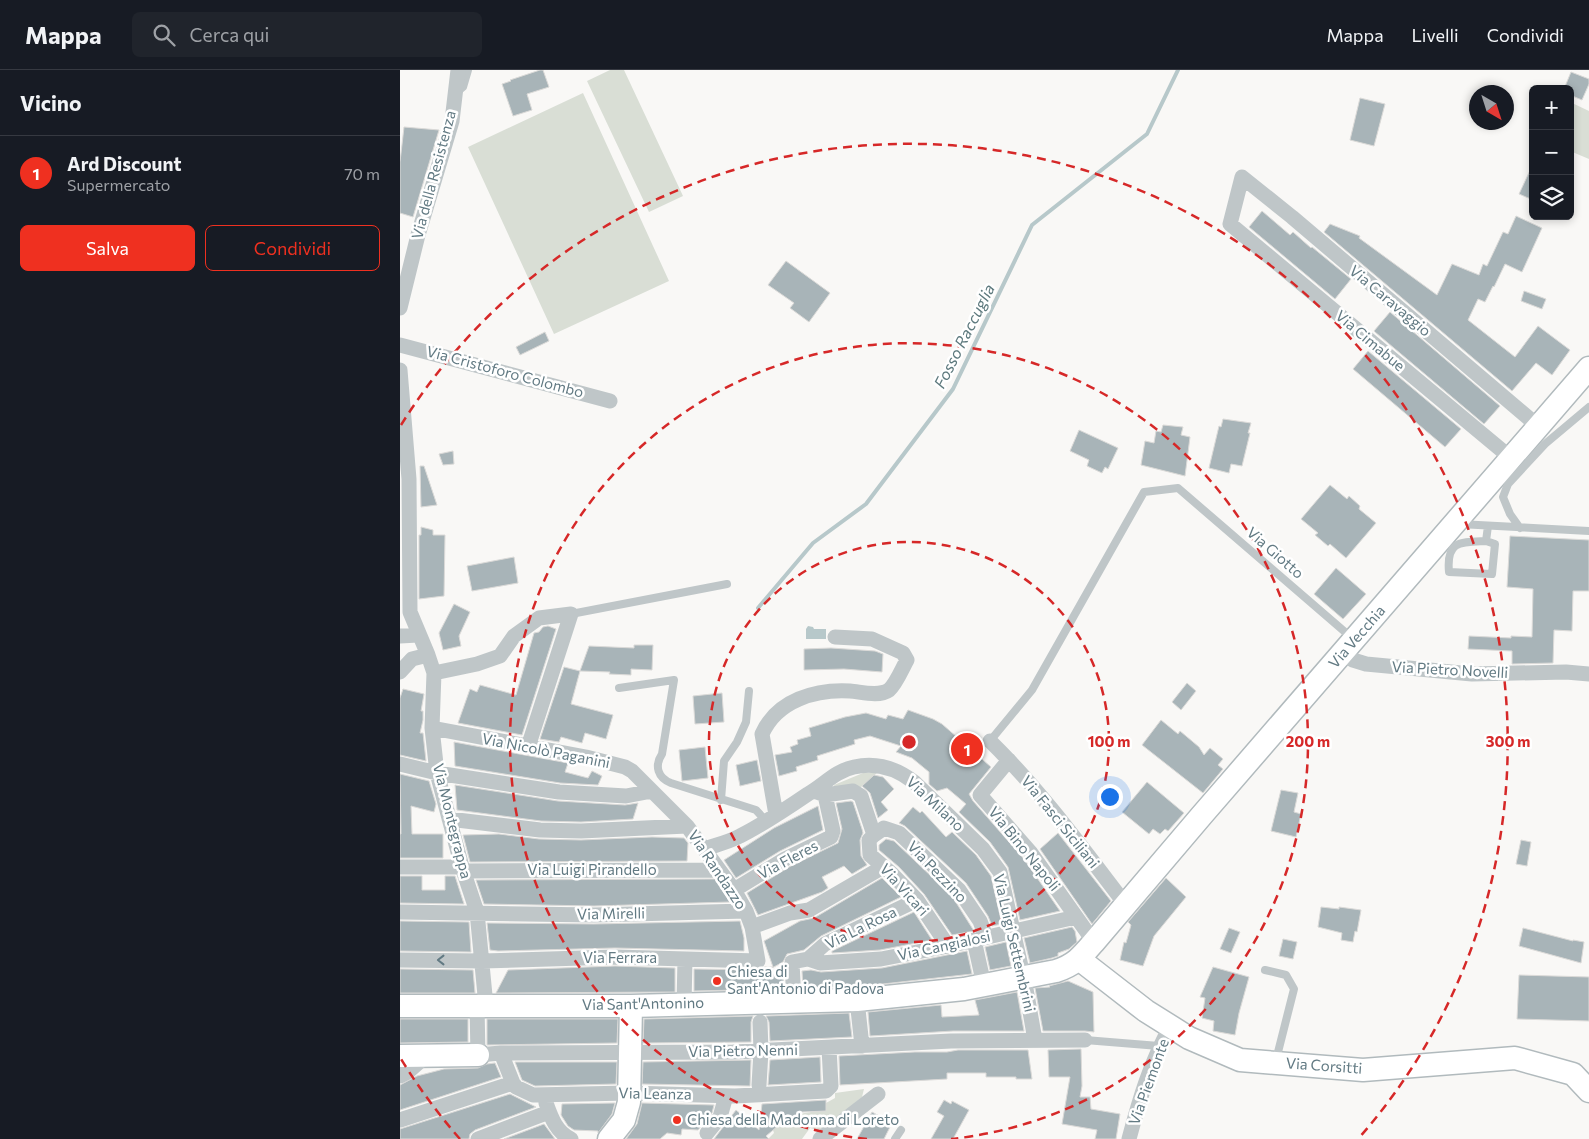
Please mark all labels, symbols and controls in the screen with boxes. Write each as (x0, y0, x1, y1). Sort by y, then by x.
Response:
search box (132, 12, 482, 57)
text: Mappa (25, 20, 102, 49)
icon: search (150, 21, 178, 49)
text: Cerca qui (190, 23, 269, 46)
text: Mappa (1326, 24, 1384, 46)
text: Livelli (1412, 24, 1459, 46)
text: Condividi (1487, 24, 1564, 46)
north arrow (1469, 85, 1514, 130)
map controls (1529, 85, 1574, 220)
button: + (1529, 85, 1574, 130)
text: Vicino (20, 90, 81, 115)
street label: Via della Resistenza (407, 108, 459, 241)
button: − (1529, 130, 1574, 175)
text: Ard Discount (67, 152, 181, 175)
text: 1 (32, 164, 40, 183)
text: 70 m (344, 164, 380, 183)
text: Supermercato (67, 175, 170, 194)
button: layers (1529, 175, 1574, 220)
button: Salva (20, 225, 195, 271)
button: Condividi (205, 225, 380, 271)
street label: Via Caravaggio (1346, 261, 1435, 340)
water label: Fosso Raccuglia (929, 280, 998, 391)
street label: Via Cimabue (1332, 306, 1409, 375)
street label: Via Cristoforo Colombo (425, 341, 586, 401)
street label: Via Giotto (1243, 523, 1308, 582)
street label: Via Vecchia (1324, 601, 1388, 671)
street label: Via Pietro Novelli (1391, 657, 1509, 681)
street label: Via Nicolò Paganini (481, 729, 612, 771)
pin: 1 (951, 730, 983, 768)
text: 100 m (1088, 732, 1130, 750)
text: 200 m (1286, 732, 1330, 750)
text: 300 m (1486, 732, 1530, 750)
centre of rings (900, 733, 918, 751)
street label: Via Montegrappa (430, 761, 476, 880)
street label: Via Fasci Siciliani (1018, 771, 1104, 871)
street label: Via Milano (903, 772, 968, 835)
your location (1097, 784, 1123, 810)
street label: Via Bino Napoli (985, 802, 1064, 894)
street label: Via Randazzo (685, 826, 751, 913)
street label: Via Fleres (754, 836, 821, 882)
street label: Via Pezzino (904, 837, 971, 906)
street label: Via Vicari (877, 859, 933, 919)
street label: Via Luigi Pirandello (527, 860, 657, 878)
street label: Via Luigi Settembrini (990, 872, 1040, 1014)
street label: Via La Rosa (822, 902, 899, 952)
street label: Via Mirelli (577, 903, 645, 923)
street label: Via Cangialosi (896, 926, 992, 964)
street label: Via Ferrara (583, 948, 657, 966)
one-way arrow (437, 955, 444, 965)
place label: Chiesa di Sant'Antonio di Padova (727, 962, 884, 997)
marker: Chiesa di Sant'Antonio di Padova (711, 975, 723, 987)
street label: Via Sant'Antonino (582, 993, 704, 1013)
street label: Via Piemonte (1124, 1036, 1172, 1127)
street label: Via Pietro Nenni (688, 1040, 798, 1060)
street label: Via Corsitti (1285, 1053, 1363, 1077)
street label: Via Leanza (618, 1083, 692, 1103)
place label: Chiesa della Madonna di Loreto (687, 1110, 899, 1128)
marker: Chiesa della Madonna di Loreto (671, 1114, 683, 1126)

